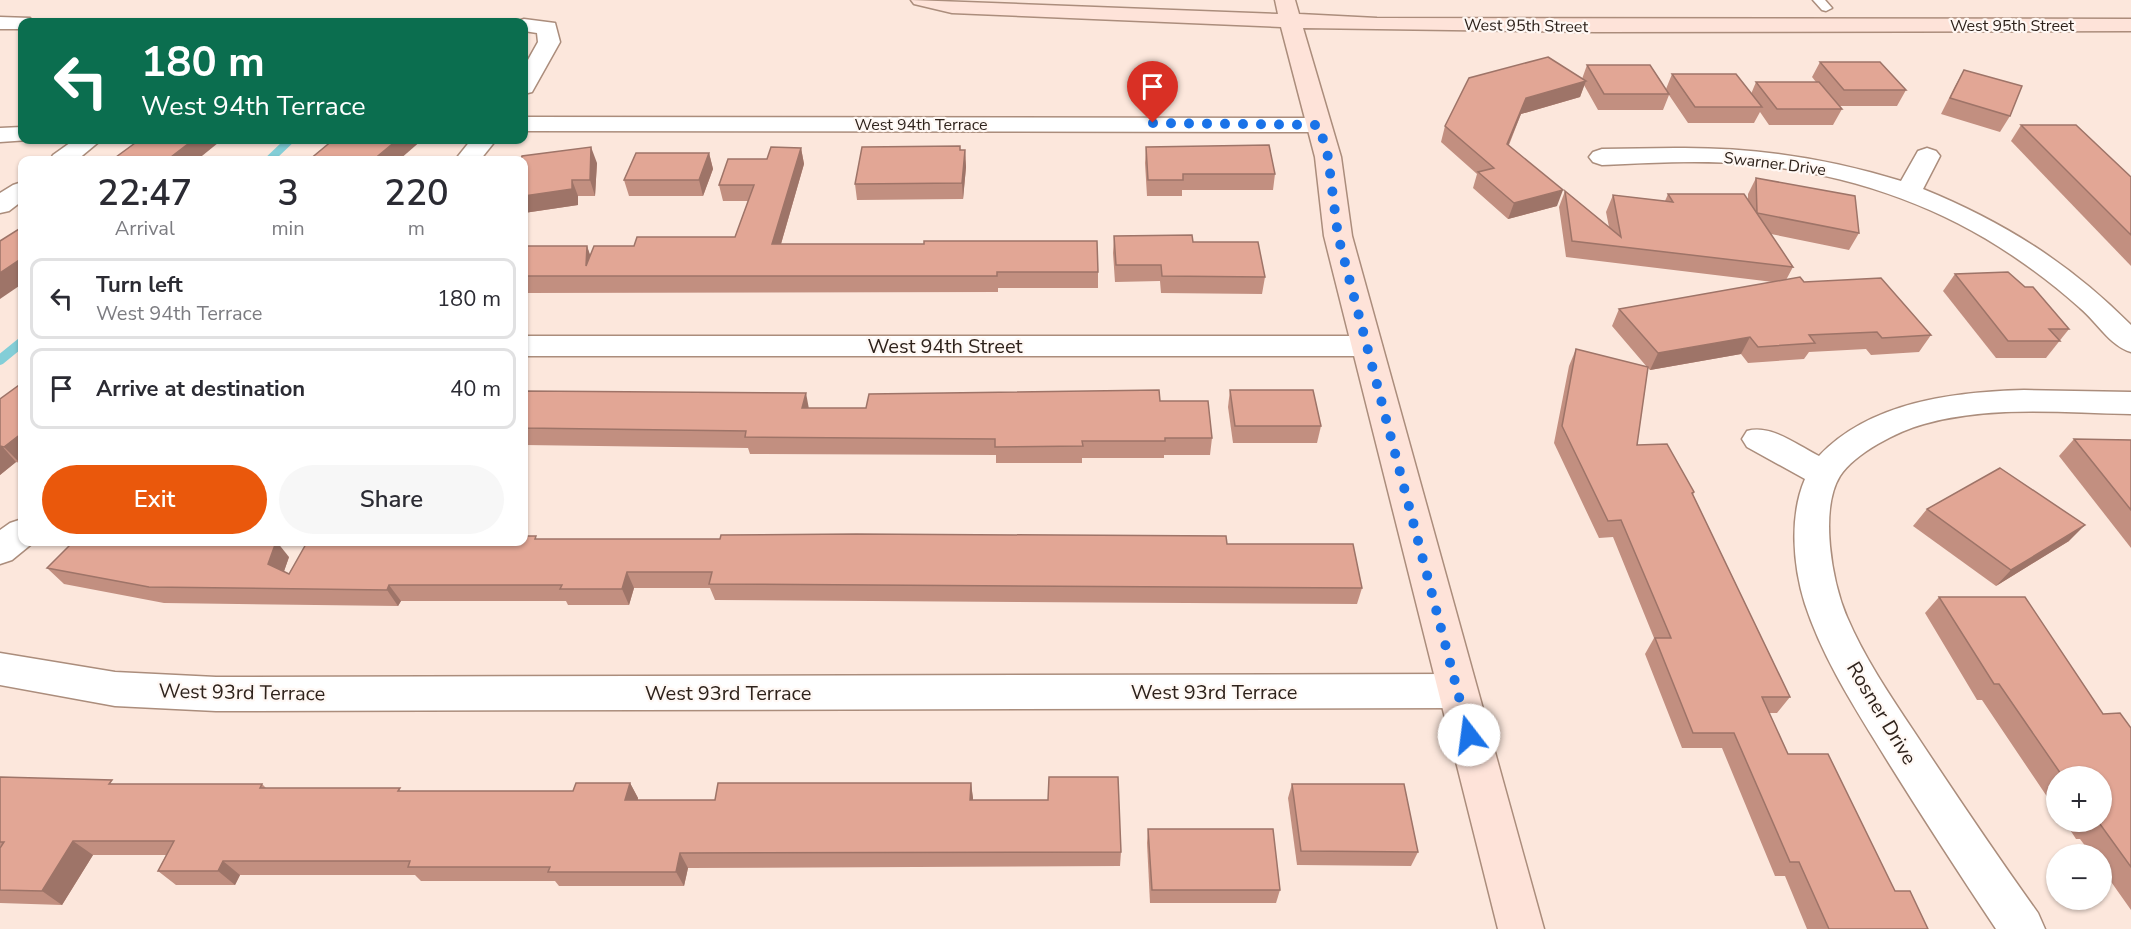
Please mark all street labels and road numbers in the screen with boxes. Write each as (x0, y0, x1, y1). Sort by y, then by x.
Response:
street label: West 95th Street (1464, 14, 1589, 38)
street label: West 95th Street (1950, 15, 2074, 37)
street label: West 94th Terrace (854, 114, 988, 136)
street label: Swarner Drive (1723, 147, 1827, 181)
street label: West 94th Street (867, 333, 1024, 360)
street label: Rosner Drive (1840, 657, 1923, 770)
street label: West 93rd Terrace (158, 678, 326, 707)
street label: West 93rd Terrace (1131, 679, 1297, 706)
street label: West 93rd Terrace (645, 680, 811, 707)

